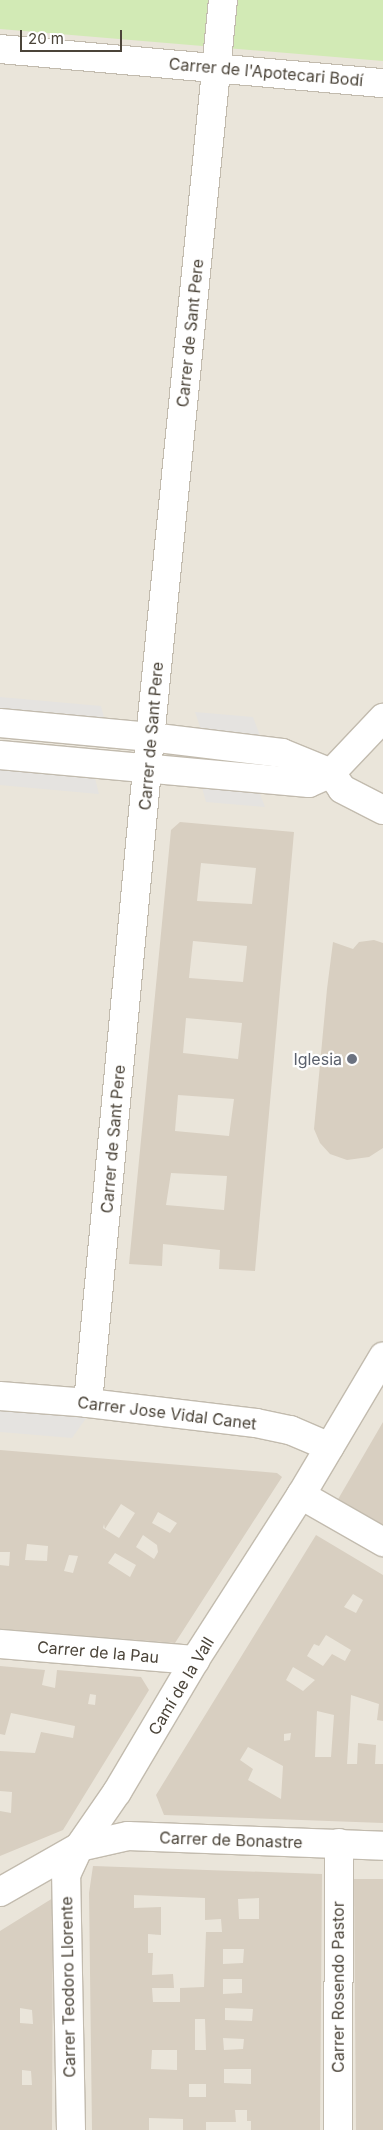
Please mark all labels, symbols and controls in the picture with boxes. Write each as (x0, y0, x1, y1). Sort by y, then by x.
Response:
scale bar (22, 20, 125, 52)
text: 20 m (28, 29, 64, 48)
street label: Carrer de l'Apotecari Bodí (168, 54, 364, 90)
street label: Carrer de Sant Pere (173, 258, 207, 408)
street label: Carrer de Sant Pere (135, 661, 167, 811)
place label: Iglesia (293, 1049, 342, 1069)
marker: Iglesia (346, 1053, 358, 1065)
street label: Carrer de Sant Pere (97, 1064, 129, 1214)
street label: Carrer Jose Vidal Canet (76, 1392, 258, 1434)
street label: Camí de la Vall (144, 1633, 218, 1739)
street label: Carrer de la Pau (36, 1637, 160, 1667)
street label: Carrer de Bonastre (159, 1828, 303, 1852)
street label: Carrer Teodoro Llorente (57, 1896, 79, 2078)
street label: Carrer Rosendo Pastor (328, 1901, 348, 2073)

